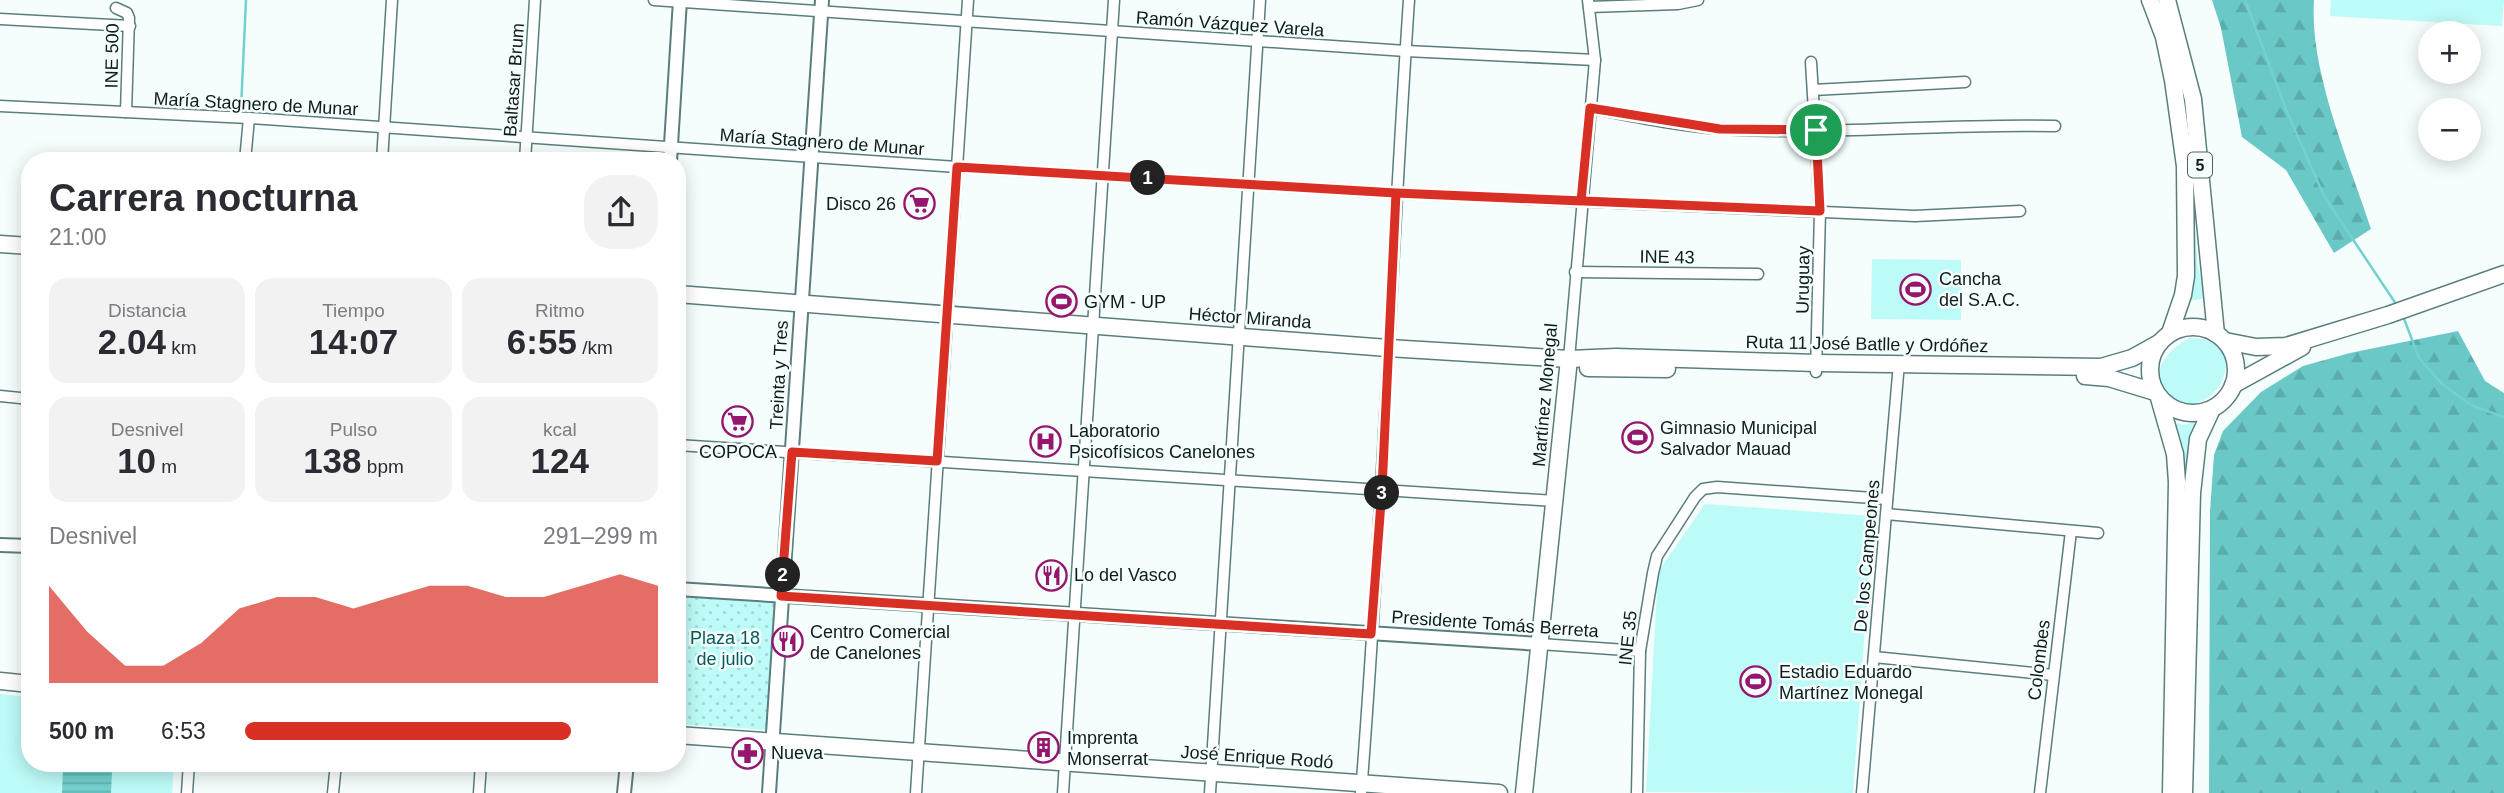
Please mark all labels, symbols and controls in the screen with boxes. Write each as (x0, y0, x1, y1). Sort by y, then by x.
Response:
street label: Ramón Vázquez Varela (1135, 7, 1326, 41)
map controls (2418, 21, 2481, 161)
button: + (2418, 21, 2481, 84)
street label: Baltasar Brum (500, 22, 528, 138)
street label: INE 500 (101, 23, 123, 89)
street label: María Stagnero de Munar (153, 89, 359, 119)
button: − (2418, 98, 2481, 161)
pin (1786, 100, 1846, 160)
icon: arrive (1797, 111, 1835, 149)
street label: María Stagnero de Munar (719, 125, 925, 159)
road number: 5 (2188, 153, 2212, 178)
pin: 1 (1130, 160, 1166, 196)
text: 1 (1142, 167, 1153, 188)
button: share (584, 175, 658, 249)
text: Carrera nocturna (49, 177, 357, 219)
supermarket icon: Disco 26 (902, 187, 936, 221)
place label: Disco 26 (826, 194, 896, 214)
text: 21:00 (49, 224, 107, 250)
street label: Uruguay (1792, 246, 1814, 314)
street label: INE 43 (1639, 247, 1695, 267)
place label: Cancha del S.A.C. (1939, 269, 2020, 310)
sports icon: Cancha del S.A.C. (1899, 272, 1933, 306)
sports icon: GYM - UP (1044, 285, 1078, 319)
place label: GYM - UP (1084, 292, 1166, 312)
text: Distancia (108, 300, 186, 321)
text: Tiempo (322, 300, 385, 321)
text: Ritmo (535, 300, 585, 321)
street label: Héctor Miranda (1188, 304, 1313, 332)
street label: Treinta y Tres (766, 320, 792, 430)
text: 2.04 (98, 322, 166, 361)
text: 14:07 (309, 322, 398, 361)
text: 6:55 (507, 322, 577, 361)
street label: Martínez Monegal (1529, 322, 1561, 468)
street label: Ruta 11 José Batlle y Ordóñez (1745, 332, 1989, 356)
text: km (166, 337, 197, 358)
text: /km (577, 337, 613, 358)
supermarket icon: COPOCA (721, 405, 755, 439)
place label: Gimnasio Municipal Salvador Mauad (1660, 418, 1817, 459)
text: Desnivel (111, 419, 184, 440)
text: Pulso (330, 419, 377, 440)
text: kcal (543, 419, 577, 440)
place label: Laboratorio Psicofísicos Canelones (1069, 421, 1255, 462)
sports icon: Gimnasio Municipal Salvador Mauad (1620, 421, 1654, 455)
hospital icon: Laboratorio Psicofísicos Canelones (1029, 424, 1063, 458)
text: 10 (117, 441, 156, 480)
text: 138 (303, 441, 362, 480)
text: 124 (531, 441, 589, 480)
place label: COPOCA (699, 442, 777, 462)
text: m (156, 456, 177, 477)
text: bpm (362, 456, 404, 477)
pin: 3 (1364, 476, 1400, 510)
street label: De los Campeones (1850, 479, 1884, 633)
text: 3 (1376, 482, 1387, 503)
text: Desnivel (49, 523, 137, 549)
text: 291–299 m (543, 523, 658, 549)
pin: 2 (766, 558, 800, 592)
restaurant icon: Lo del Vasco (1034, 558, 1068, 592)
text: 2 (777, 564, 788, 585)
place label: Lo del Vasco (1074, 565, 1177, 585)
street label: Presidente Tomás Berreta (1391, 607, 1600, 641)
street label: INE 35 (1615, 610, 1641, 666)
street label: Colombes (2024, 619, 2054, 701)
place label: Centro Comercial de Canelones (810, 622, 950, 663)
restaurant icon: Centro Comercial de Canelones (770, 625, 804, 659)
park label: Plaza 18 de julio (690, 628, 760, 669)
place label: Estadio Eduardo Martínez Monegal (1779, 662, 1923, 703)
sports icon: Estadio Eduardo Martínez Monegal (1739, 665, 1773, 699)
text: 500 m (49, 718, 114, 744)
text: 6:53 (161, 718, 206, 744)
place label: Imprenta Monserrat (1067, 728, 1148, 769)
building icon: Imprenta Monserrat (1027, 731, 1061, 765)
pharmacy icon: Nueva (731, 736, 765, 770)
street label: José Enrique Rodó (1180, 742, 1334, 772)
place label: Nueva (771, 743, 824, 763)

